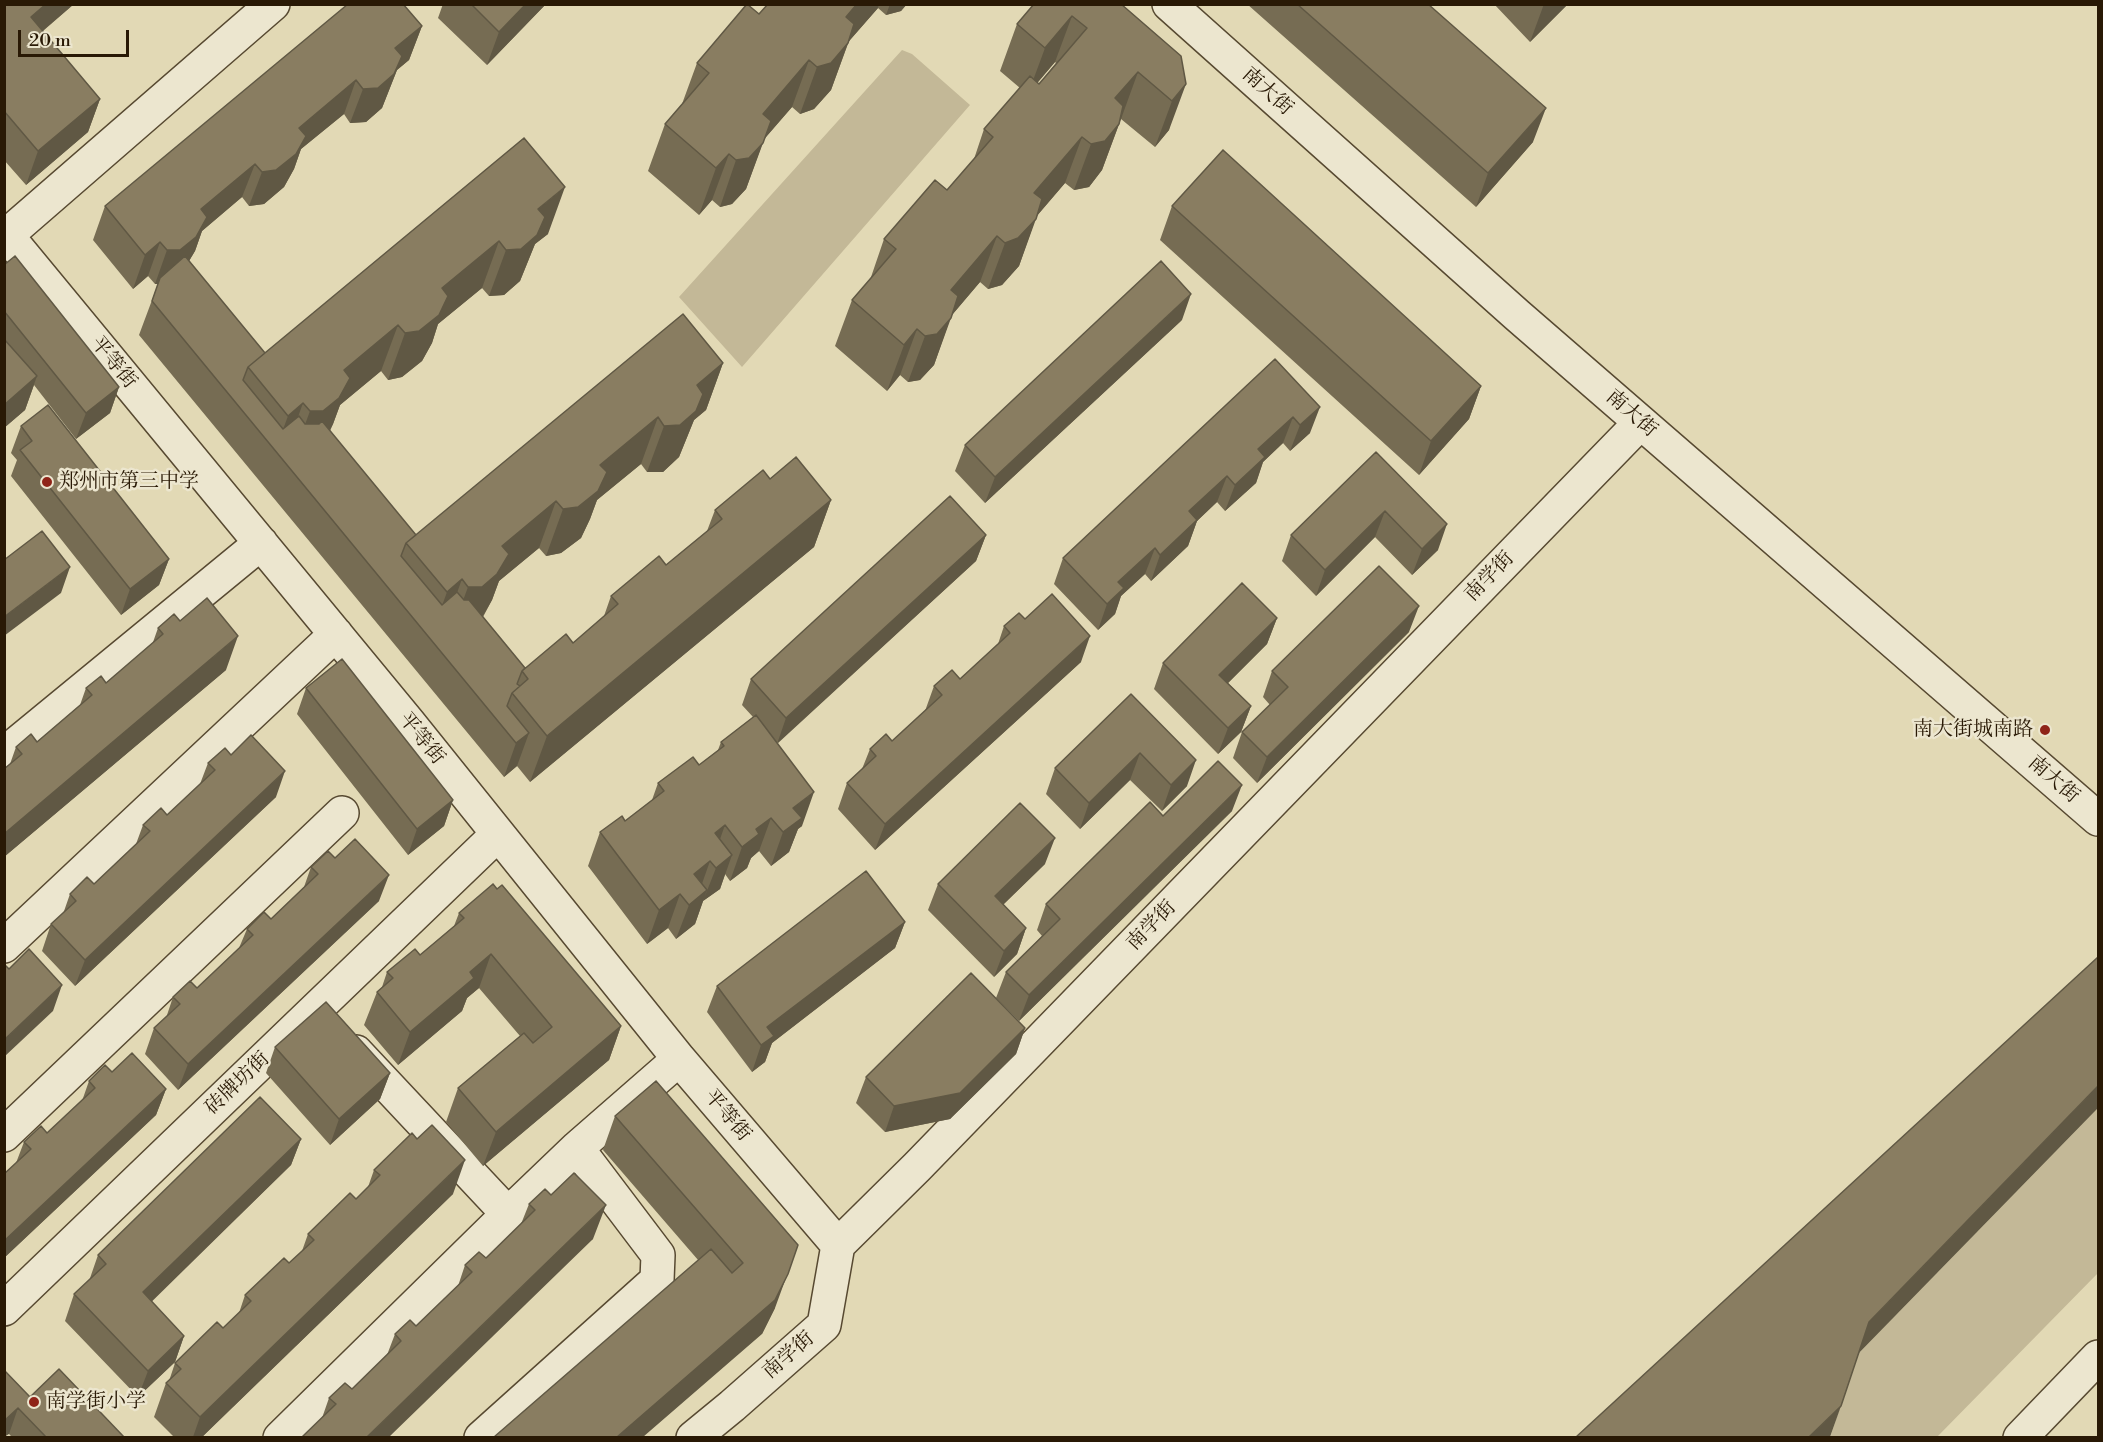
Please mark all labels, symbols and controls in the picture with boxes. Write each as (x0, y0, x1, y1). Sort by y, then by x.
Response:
scale bar (21, 18, 132, 56)
text: 20 m (29, 29, 71, 52)
street label: 南大街 (1237, 63, 1297, 121)
street label: 平等街 (85, 332, 141, 394)
street label: 南大街 (1600, 385, 1662, 443)
place label: 郑州市第三中学 (59, 470, 199, 494)
marker: 郑州市第三中学 (40, 475, 54, 489)
street label: 南学街 (1461, 547, 1519, 607)
street label: 平等街 (393, 708, 449, 770)
place label: 南大街城南路 (1913, 718, 2033, 742)
marker: 南大街城南路 (2038, 723, 2052, 737)
street label: 南大街 (2022, 751, 2084, 809)
street label: 南学街 (1123, 896, 1181, 956)
street label: 砖牌坊街 (201, 1048, 275, 1120)
street label: 平等街 (699, 1085, 755, 1147)
street label: 南学街 (758, 1327, 820, 1385)
place label: 南学街小学 (46, 1390, 146, 1414)
marker: 南学街小学 (27, 1395, 41, 1409)

